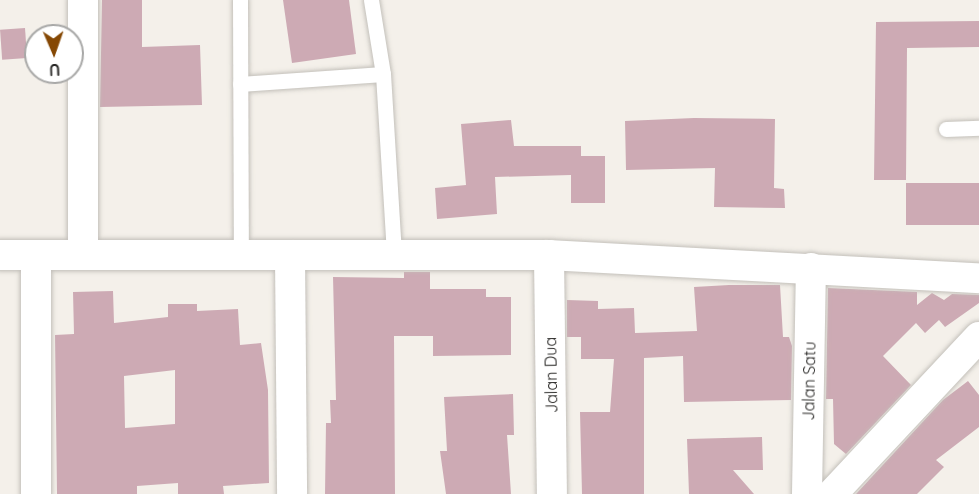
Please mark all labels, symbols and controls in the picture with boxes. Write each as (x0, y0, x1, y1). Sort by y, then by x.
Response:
north arrow (24, 24, 84, 84)
text: U (49, 60, 61, 80)
street label: Jalan Dua (541, 337, 561, 413)
street label: Jalan Satu (799, 341, 819, 421)

